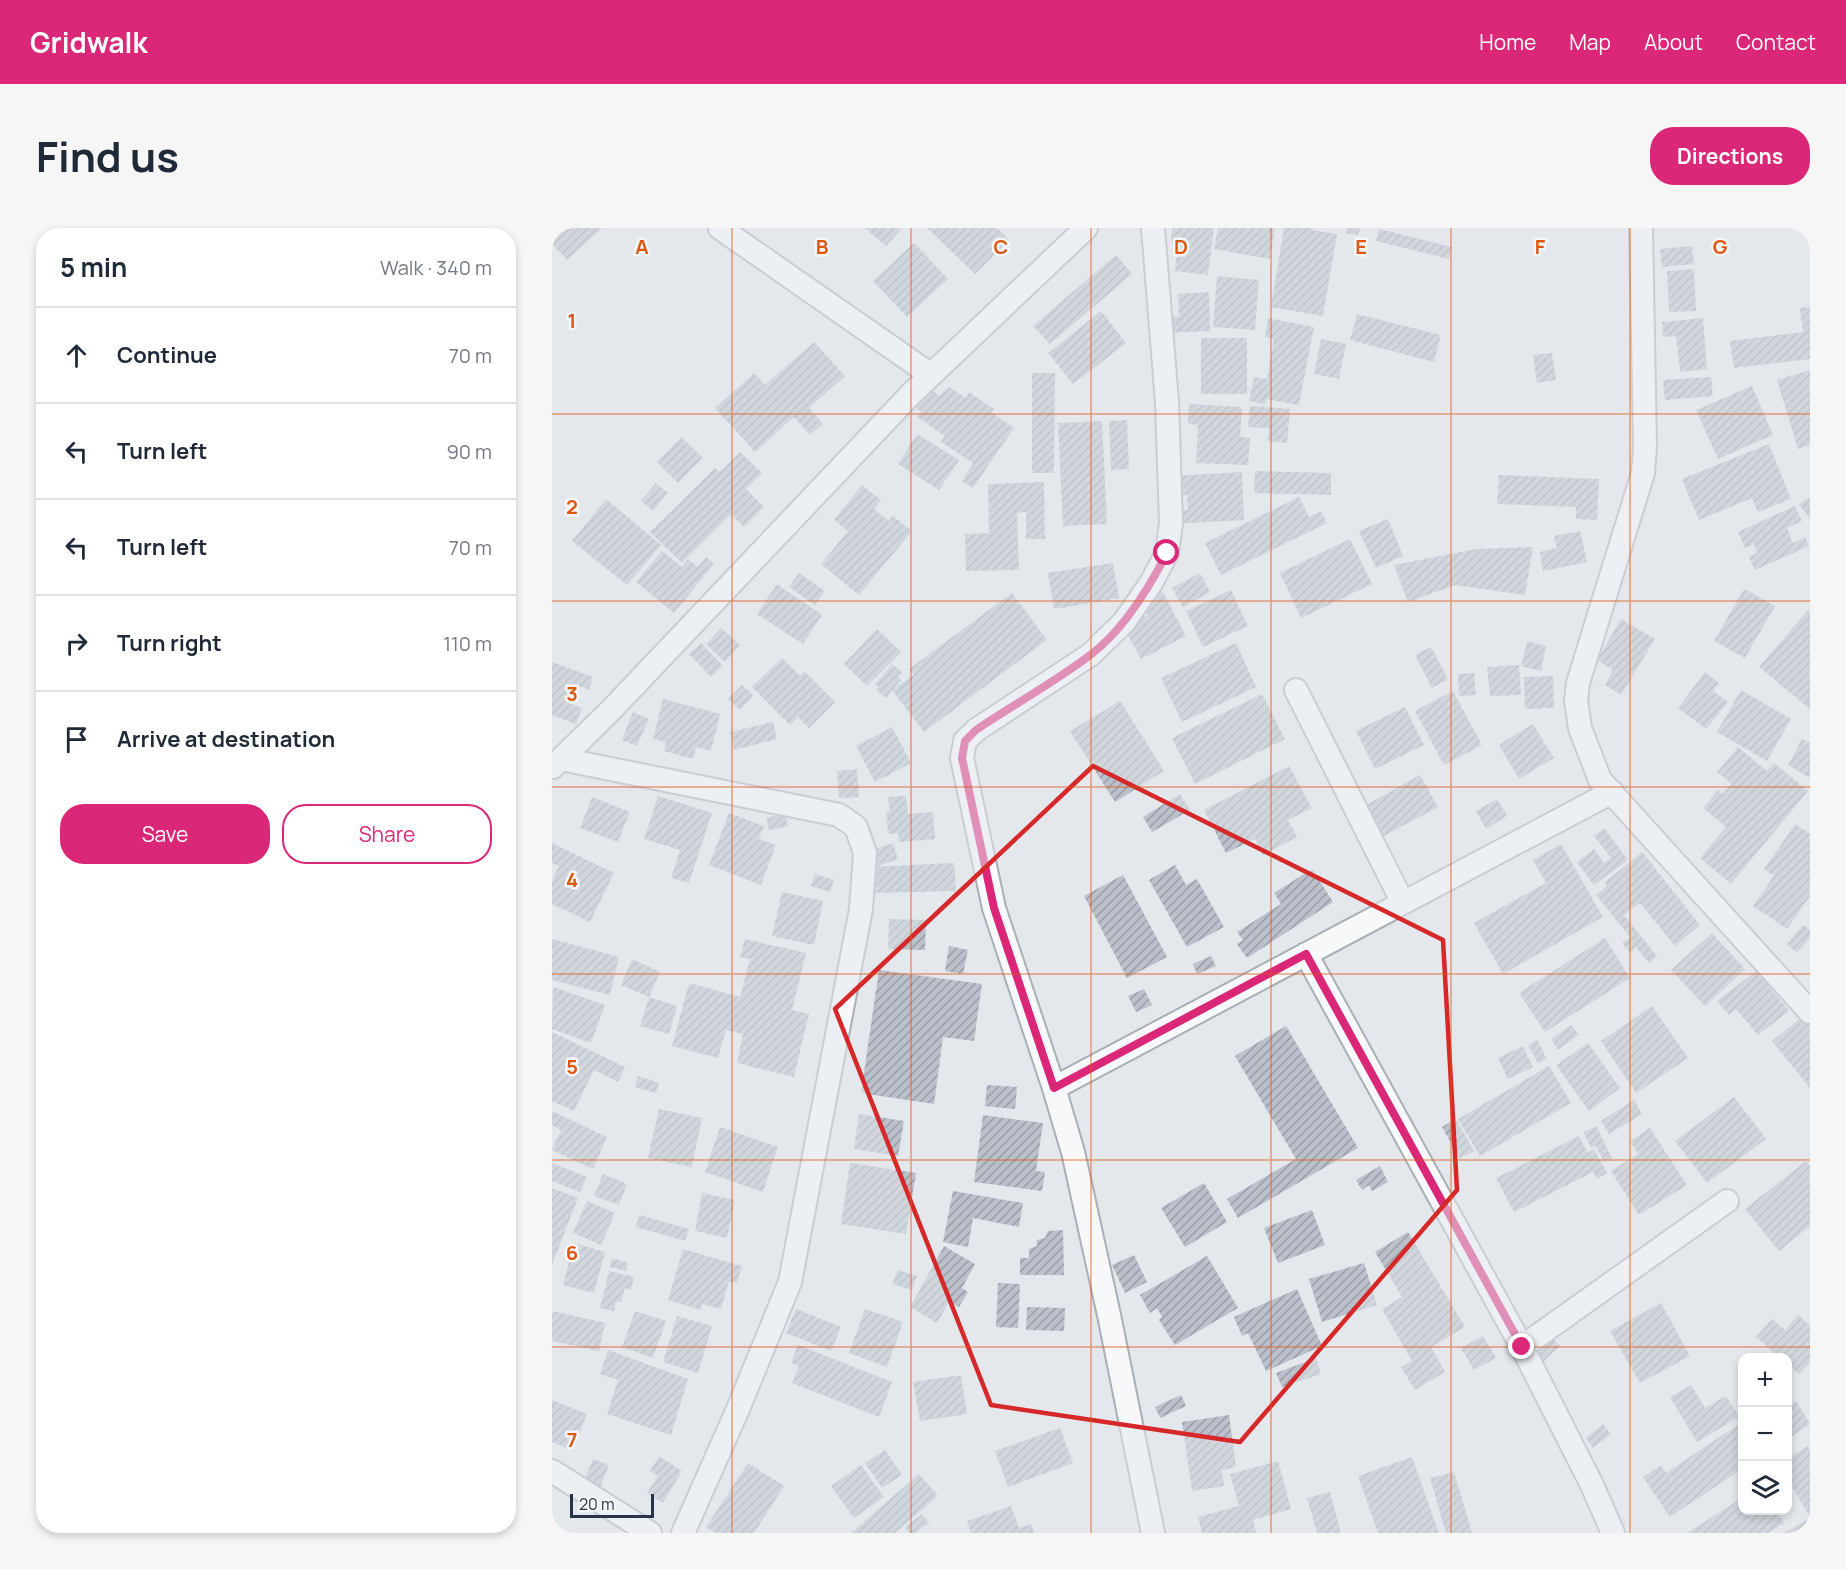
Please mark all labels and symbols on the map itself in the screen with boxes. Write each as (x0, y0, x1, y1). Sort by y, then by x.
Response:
text: A (635, 233, 649, 260)
text: B (816, 233, 829, 260)
text: C (994, 233, 1008, 260)
text: D (1174, 233, 1188, 260)
text: E (1355, 233, 1367, 260)
text: F (1535, 233, 1546, 260)
text: G (1713, 233, 1728, 260)
text: 1 (568, 307, 576, 334)
text: 2 (566, 493, 578, 520)
route start (1153, 539, 1179, 565)
text: 3 (566, 680, 578, 707)
text: 4 (566, 866, 578, 893)
text: 5 (566, 1053, 578, 1080)
text: 6 (566, 1239, 578, 1266)
route end (1508, 1333, 1534, 1359)
text: 7 (567, 1426, 577, 1453)
scale bar (570, 1491, 654, 1518)

